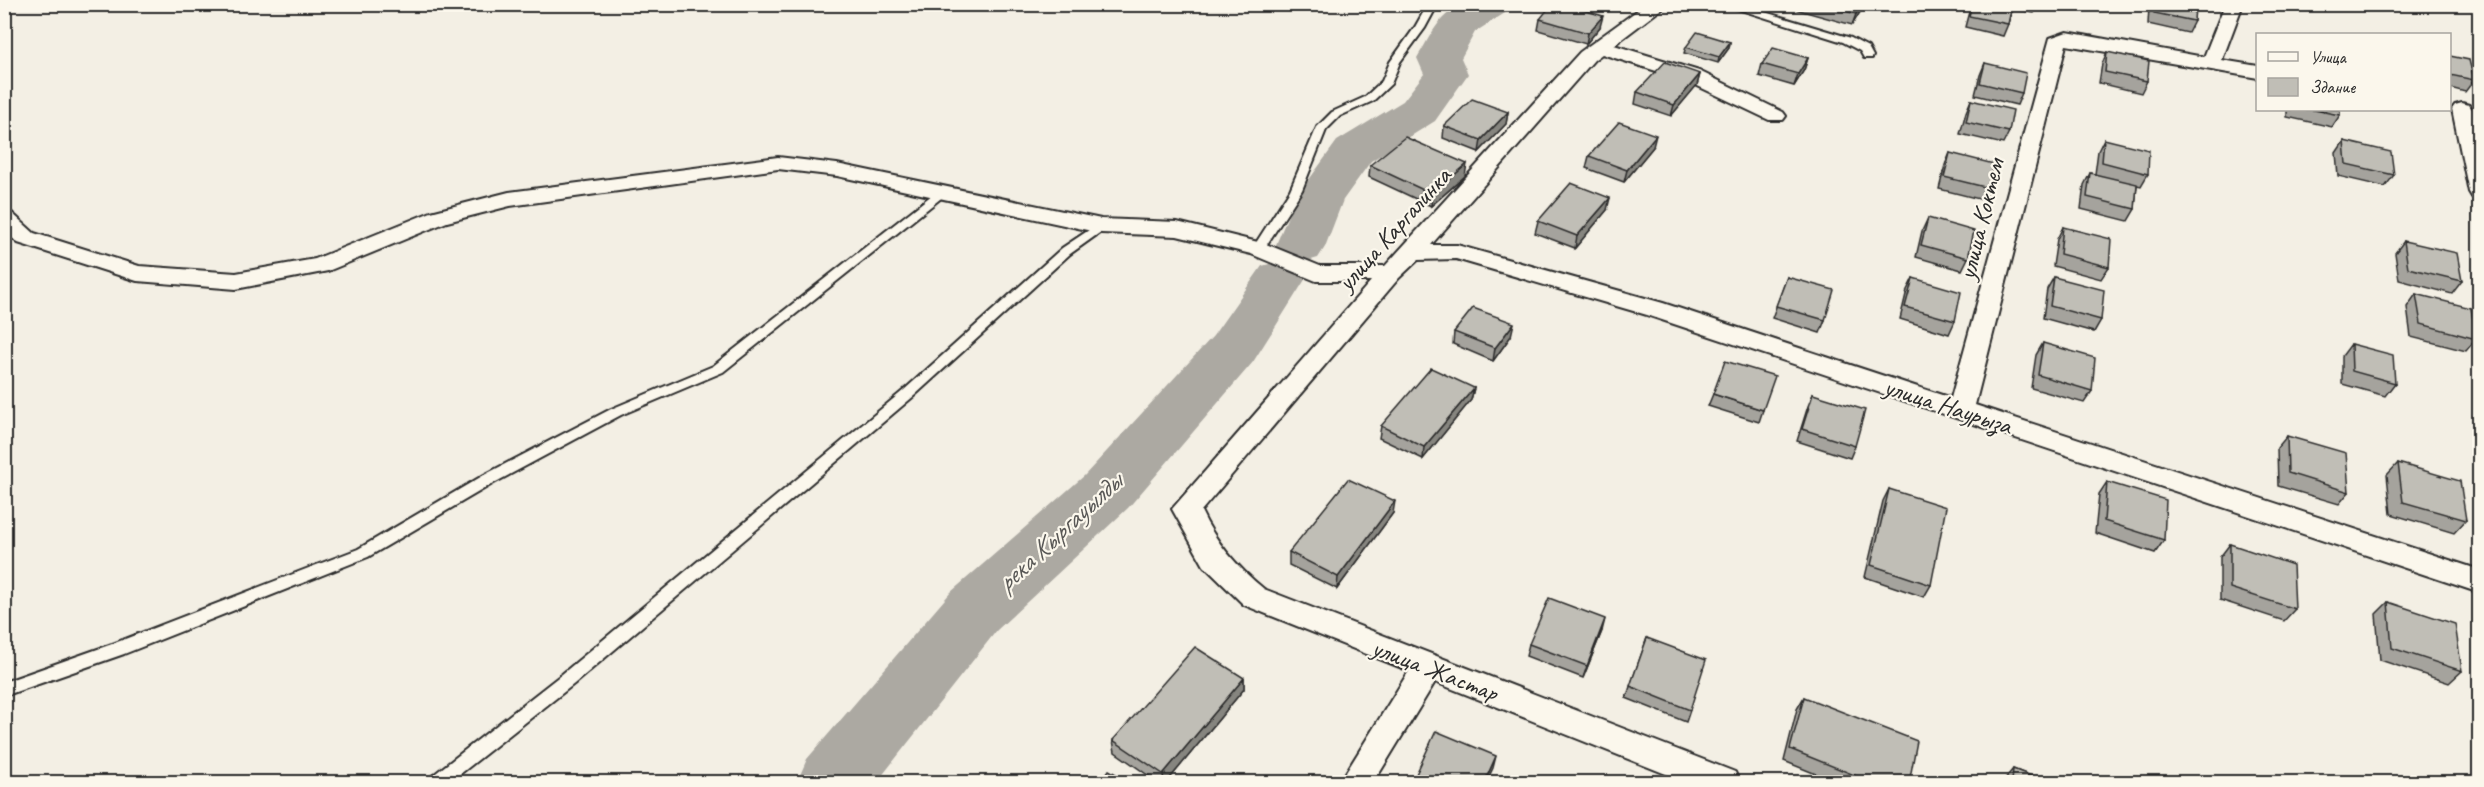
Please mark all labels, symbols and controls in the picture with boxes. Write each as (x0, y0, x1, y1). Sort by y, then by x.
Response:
legend (2256, 33, 2451, 111)
text: Улица (2310, 46, 2347, 68)
text: Здание (2310, 76, 2356, 98)
street label: улица Коктем (1950, 153, 2012, 285)
street label: улица Каргалинка (1328, 159, 1459, 299)
street label: улица Наурыза (1878, 369, 2018, 444)
water label: река Кыргауылды (988, 462, 1132, 599)
street label: улица Жастар (1365, 630, 1505, 710)

